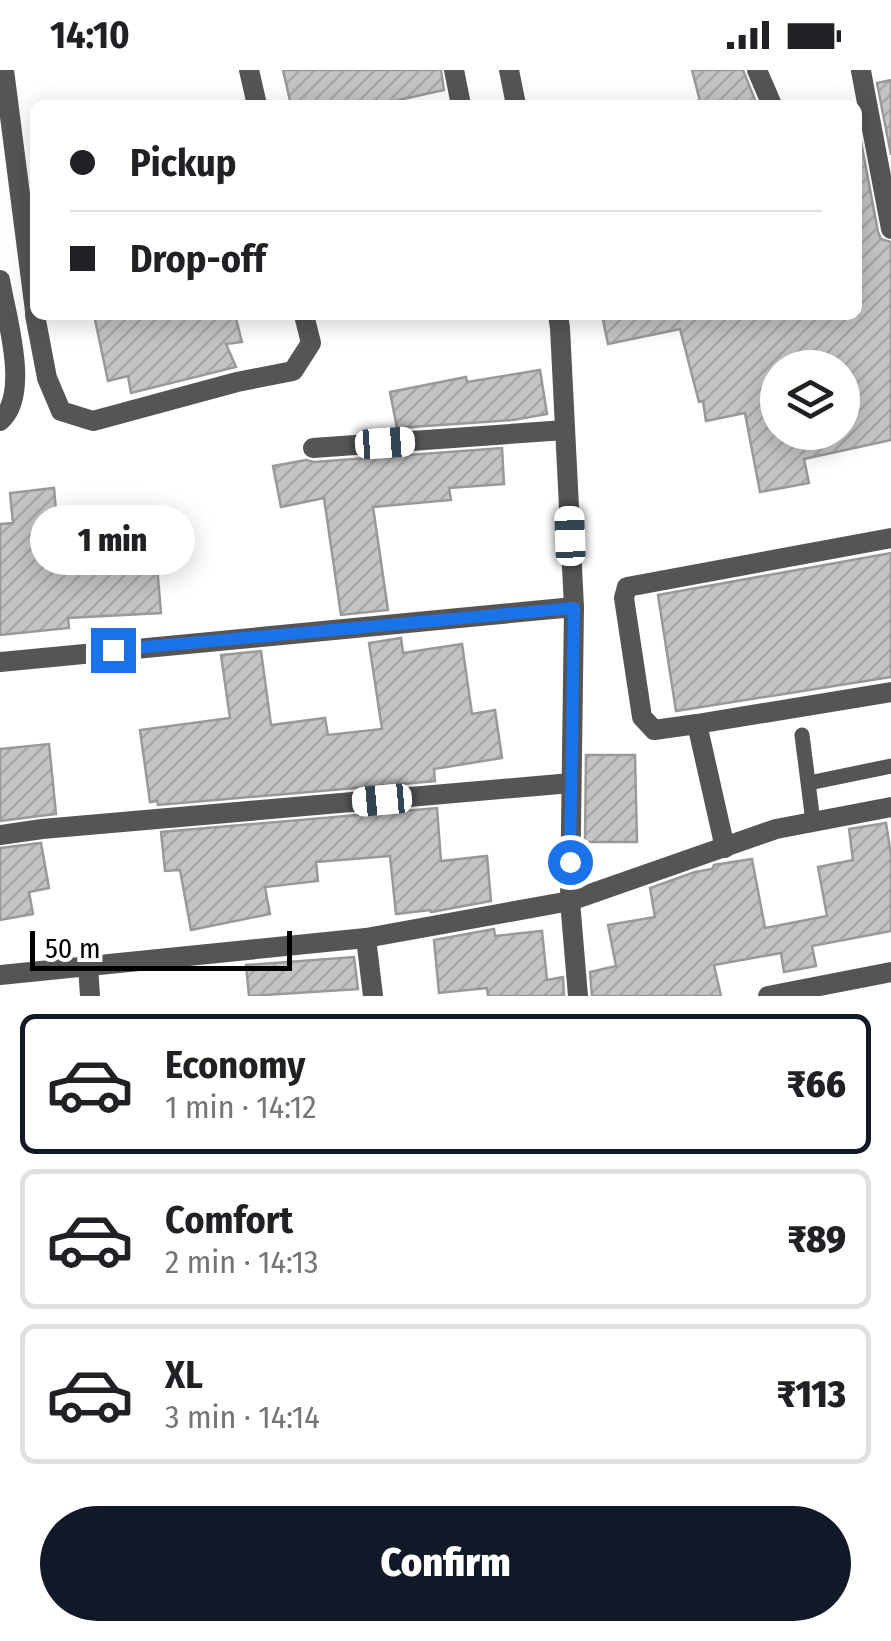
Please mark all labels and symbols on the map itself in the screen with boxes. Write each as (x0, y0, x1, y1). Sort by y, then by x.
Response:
car (354, 426, 416, 460)
callout: 1 min (31, 505, 196, 575)
car (554, 505, 586, 567)
route end (91, 628, 136, 673)
car (351, 782, 413, 818)
route start (548, 840, 593, 885)
scale bar (30, 926, 292, 970)

